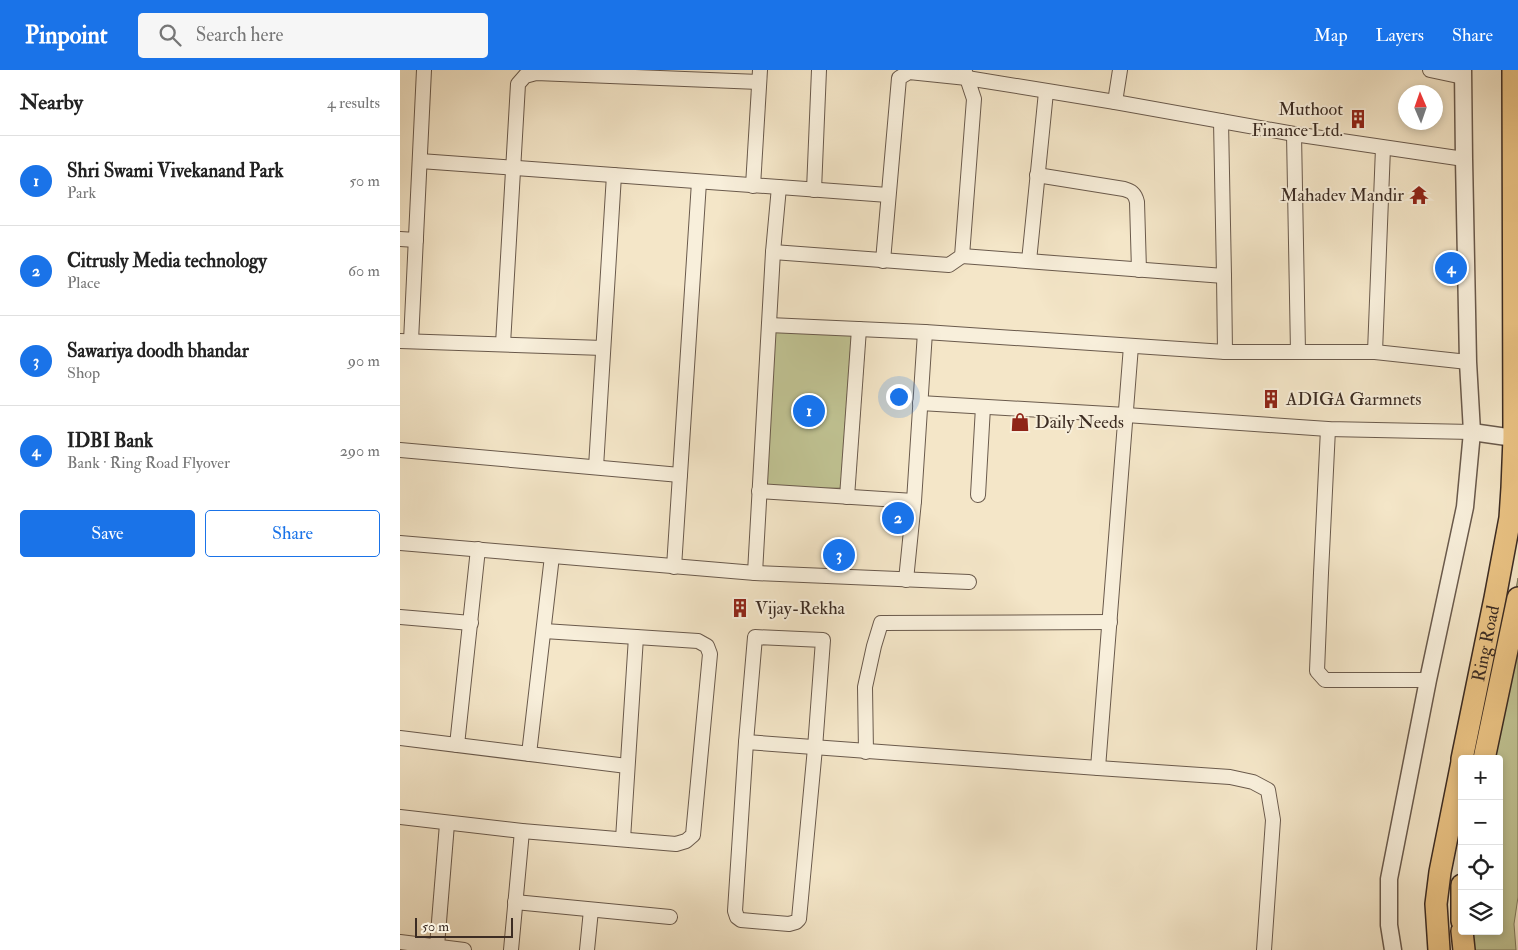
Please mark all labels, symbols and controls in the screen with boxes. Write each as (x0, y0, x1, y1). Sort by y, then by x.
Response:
search box (138, 13, 488, 58)
text: Pinpoint (25, 20, 108, 51)
icon: search (156, 21, 184, 49)
text: Search here (196, 23, 283, 47)
text: Map (1314, 24, 1348, 47)
text: Layers (1376, 24, 1424, 47)
text: Share (1452, 24, 1493, 47)
north arrow (1398, 85, 1443, 130)
text: Nearby (20, 89, 83, 116)
text: 4 results (327, 93, 380, 113)
place label: Muthoot Finance Ltd. (1251, 98, 1343, 142)
building icon: Muthoot Finance Ltd. (1347, 108, 1369, 130)
text: Shri Swami Vivekanand Park (67, 159, 284, 183)
text: 1 (33, 171, 39, 191)
text: 50 m (349, 171, 380, 191)
text: Park (67, 183, 96, 203)
place label: Mahadev Mandir (1280, 184, 1404, 207)
temple icon: Mahadev Mandir (1408, 184, 1430, 206)
text: Citrusly Media technology (67, 249, 267, 273)
pin: 4 (1435, 249, 1467, 287)
text: 2 (32, 261, 40, 281)
text: 60 m (348, 261, 380, 281)
text: Place (67, 273, 100, 293)
text: Sawariya doodh bhandar (67, 339, 249, 363)
text: 3 (33, 351, 39, 371)
text: 90 m (348, 351, 380, 371)
text: Shop (67, 363, 100, 383)
your location (886, 384, 912, 410)
building icon: ADIGA Garmnets (1260, 388, 1282, 410)
place label: ADIGA Garmnets (1285, 388, 1421, 411)
pin: 1 (793, 392, 825, 430)
shop icon: Daily Needs (1009, 411, 1031, 433)
place label: Daily Needs (1035, 411, 1124, 434)
text: IDBI Bank (67, 429, 153, 453)
text: 4 (32, 441, 40, 461)
text: 290 m (340, 441, 380, 461)
text: Bank · Ring Road Flyover (67, 453, 230, 473)
pin: 2 (882, 499, 914, 537)
button: Save (20, 510, 195, 557)
button: Share (205, 510, 380, 557)
pin: 3 (823, 536, 855, 574)
building icon: Vijay-Rekha (729, 597, 751, 619)
place label: Vijay-Rekha (755, 597, 846, 620)
street label: Ring Road (1467, 603, 1505, 684)
map controls (1458, 755, 1503, 935)
button: + (1458, 755, 1503, 800)
button: − (1458, 800, 1503, 845)
button: locate (1458, 845, 1503, 890)
button: layers (1458, 890, 1503, 935)
scale bar (415, 915, 512, 938)
text: 50 m (422, 918, 449, 935)

